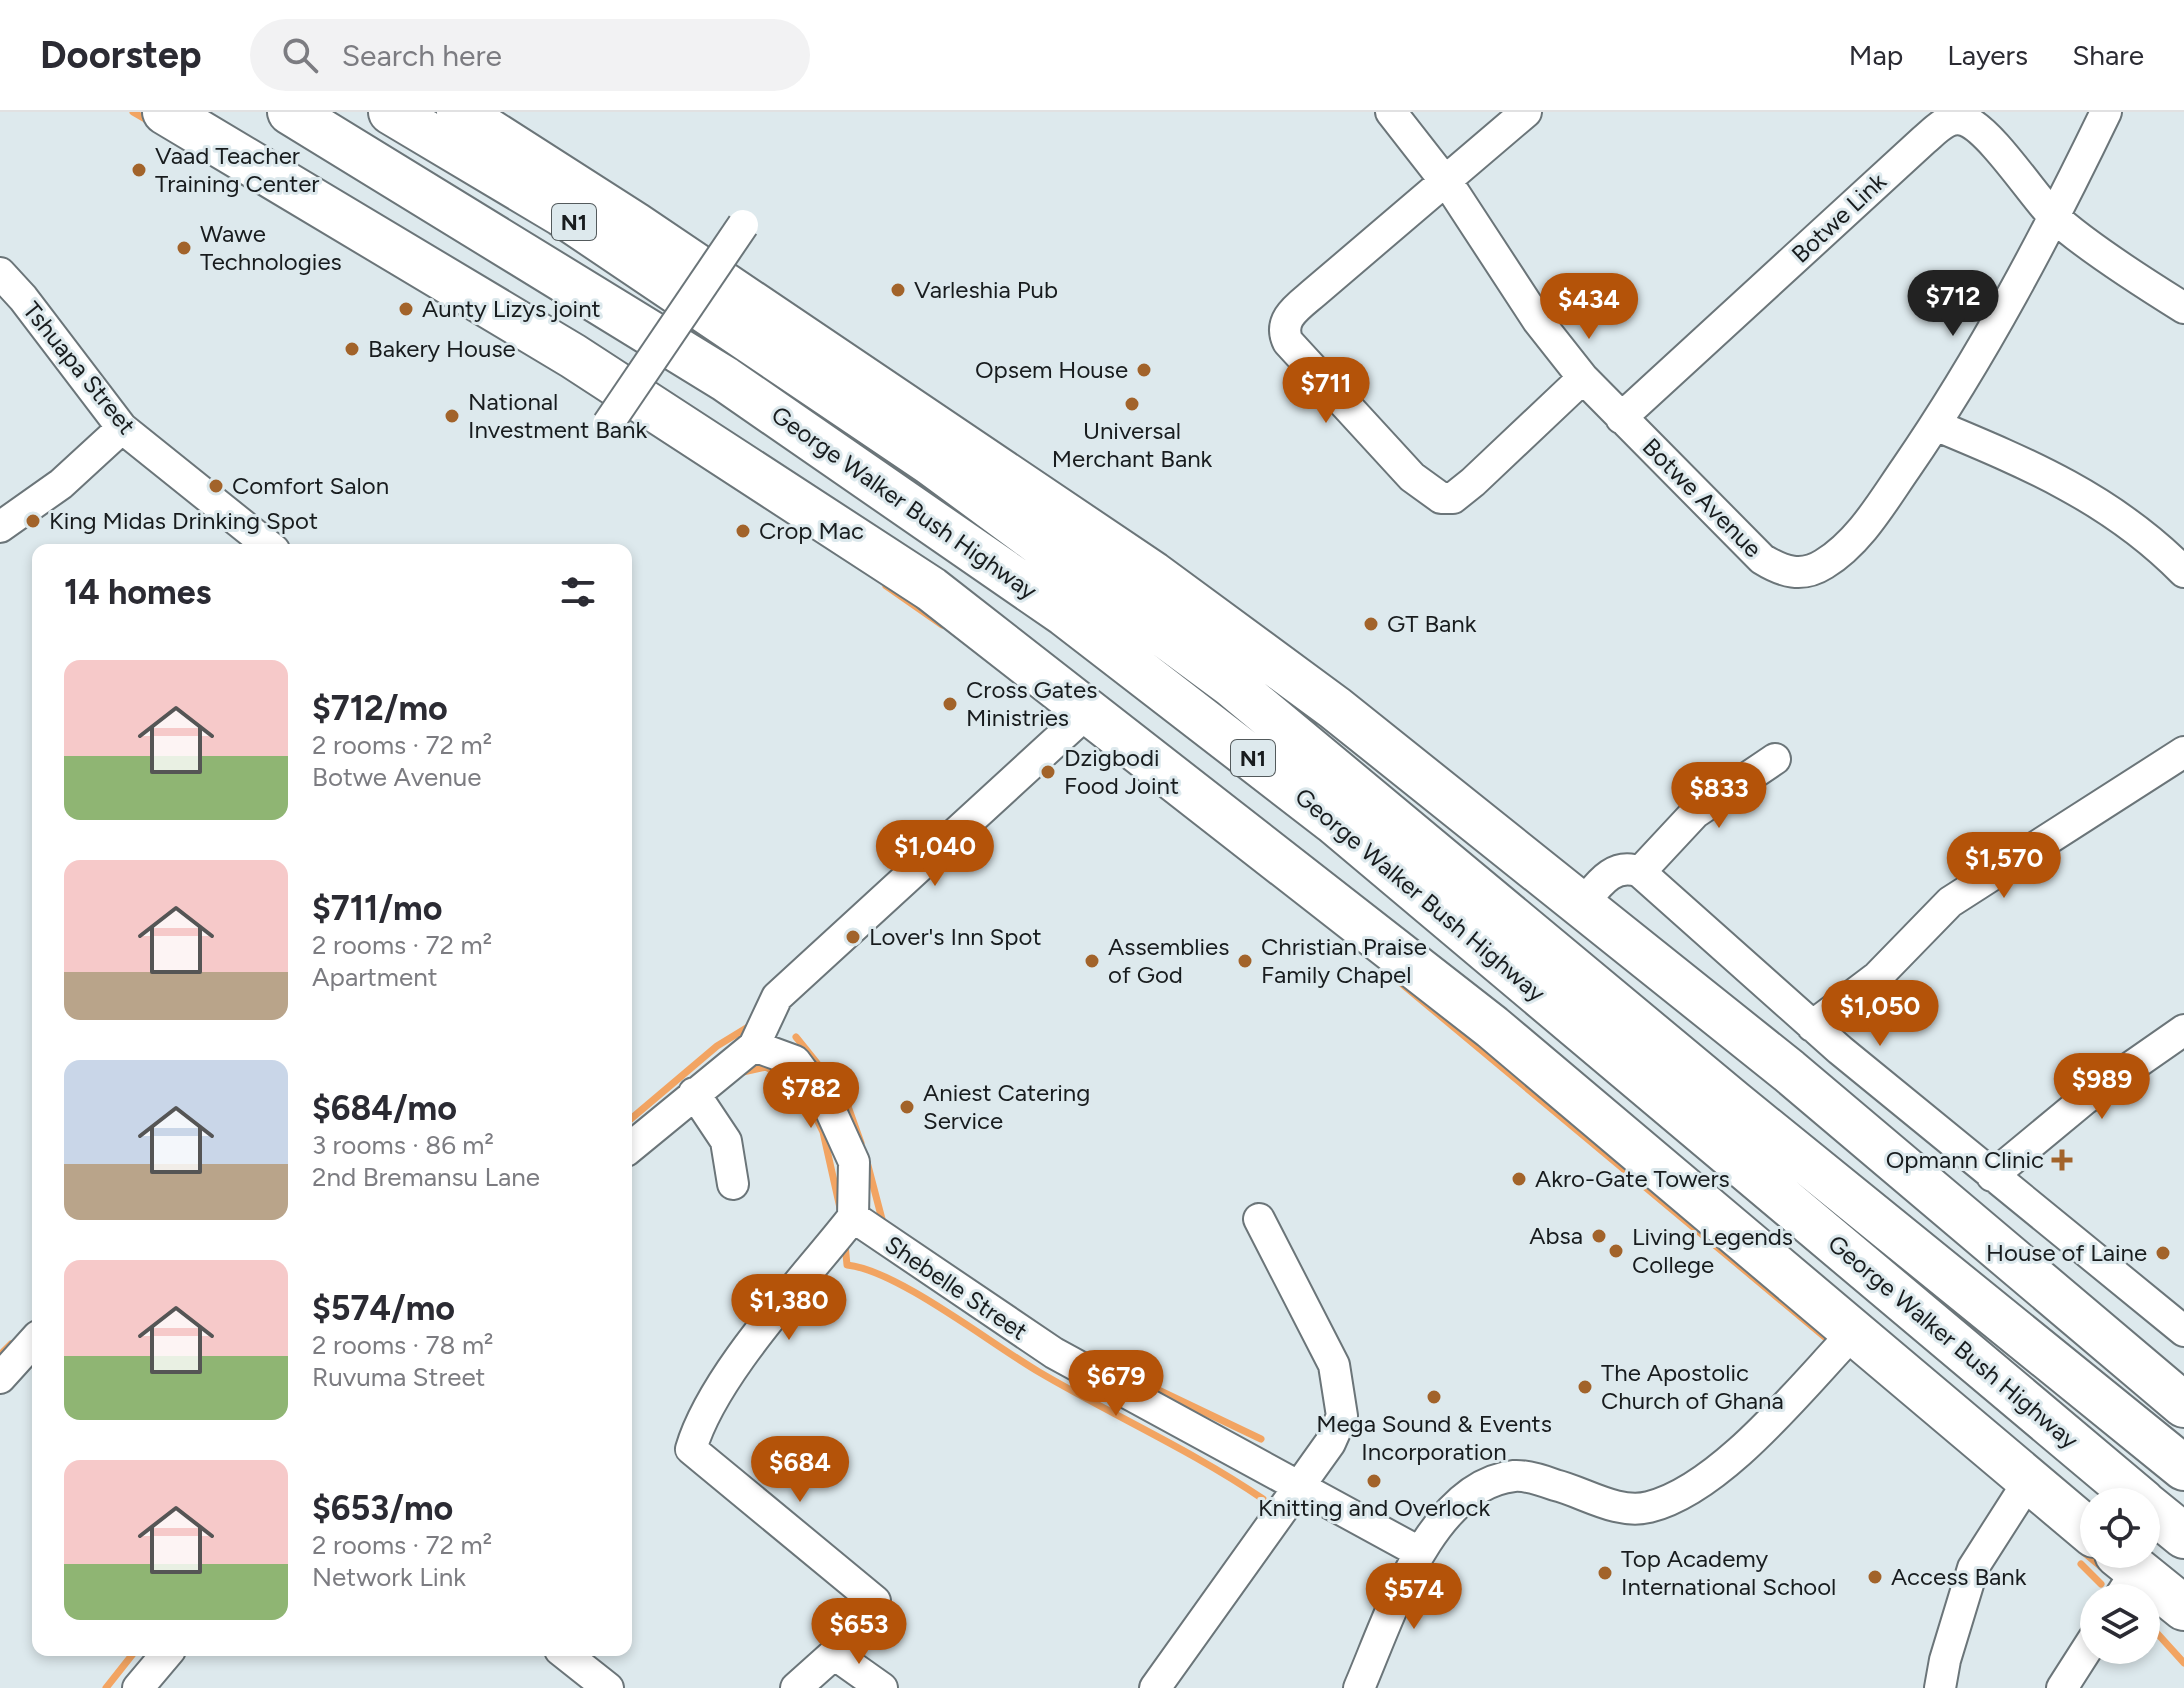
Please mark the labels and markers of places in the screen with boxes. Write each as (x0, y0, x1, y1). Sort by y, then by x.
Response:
place label: Vaad Teacher Training Center (155, 141, 319, 198)
marker: Vaad Teacher Training Center (130, 161, 148, 179)
place label: Wawe Technologies (200, 219, 342, 276)
marker: Wawe Technologies (175, 239, 193, 257)
pin: $712 (1906, 270, 2000, 338)
pin: $434 (1542, 273, 1636, 341)
place label: Varleshia Pub (914, 275, 1058, 304)
marker: Varleshia Pub (889, 281, 907, 299)
place label: Aunty Lizys joint (422, 294, 601, 323)
marker: Aunty Lizys joint (397, 300, 415, 318)
place label: Bakery House (368, 334, 516, 363)
marker: Bakery House (343, 340, 361, 358)
place label: Opsem House (975, 355, 1128, 384)
pin: $711 (1279, 357, 1373, 425)
marker: Opsem House (1135, 361, 1153, 379)
place label: National Investment Bank (468, 387, 647, 444)
marker: Universal Merchant Bank (1123, 395, 1141, 413)
marker: National Investment Bank (443, 407, 461, 425)
place label: Universal Merchant Bank (1052, 416, 1213, 473)
place label: Comfort Salon (232, 471, 389, 500)
marker: Comfort Salon (207, 477, 225, 495)
place label: King Midas Drinking Spot (49, 506, 318, 535)
marker: King Midas Drinking Spot (24, 512, 42, 530)
place label: Crop Mac (759, 516, 864, 545)
marker: Crop Mac (734, 522, 752, 540)
place label: GT Bank (1387, 609, 1477, 638)
marker: GT Bank (1362, 615, 1380, 633)
place label: Cross Gates Ministries (966, 675, 1097, 732)
marker: Cross Gates Ministries (941, 695, 959, 713)
place label: Dzigbodi Food Joint (1064, 743, 1179, 800)
pin: $833 (1672, 762, 1766, 830)
marker: Dzigbodi Food Joint (1039, 763, 1057, 781)
pin: $1,040 (870, 820, 1000, 888)
pin: $1,570 (1939, 832, 2069, 900)
place label: Lover's Inn Spot (869, 922, 1042, 951)
marker: Lover's Inn Spot (844, 928, 862, 946)
place label: Assemblies of God (1108, 932, 1229, 989)
place label: Christian Praise Family Chapel (1261, 932, 1427, 989)
marker: Assemblies of God (1083, 952, 1101, 970)
marker: Christian Praise Family Chapel (1236, 952, 1254, 970)
pin: $1,050 (1815, 980, 1945, 1048)
pin: $989 (2055, 1053, 2149, 1121)
pin: $782 (764, 1062, 858, 1130)
place label: Aniest Catering Service (923, 1078, 1090, 1135)
marker: Aniest Catering Service (898, 1098, 916, 1116)
place label: Opmann Clinic (1886, 1145, 2044, 1174)
marker: Opmann Clinic (2051, 1149, 2073, 1171)
place label: Akro-Gate Towers (1535, 1164, 1730, 1193)
marker: Akro-Gate Towers (1510, 1170, 1528, 1188)
place label: Absa (1529, 1221, 1583, 1250)
place label: Living Legends College (1632, 1222, 1793, 1279)
marker: Absa (1590, 1227, 1608, 1245)
place label: House of Laine (1986, 1238, 2147, 1267)
marker: Living Legends College (1607, 1242, 1625, 1260)
marker: House of Laine (2154, 1244, 2172, 1262)
pin: $1,380 (724, 1274, 854, 1342)
pin: $679 (1069, 1350, 1163, 1418)
place label: The Apostolic Church of Ghana (1601, 1358, 1784, 1415)
marker: The Apostolic Church of Ghana (1576, 1378, 1594, 1396)
marker: Mega Sound & Events Incorporation (1425, 1388, 1443, 1406)
place label: Mega Sound & Events Incorporation (1316, 1409, 1552, 1466)
pin: $684 (753, 1436, 847, 1504)
marker: Knitting and Overlock (1365, 1472, 1383, 1490)
place label: Knitting and Overlock (1258, 1493, 1490, 1522)
place label: Top Academy International School (1621, 1544, 1836, 1601)
place label: Access Bank (1891, 1562, 2027, 1591)
pin: $574 (1367, 1563, 1461, 1631)
marker: Top Academy International School (1596, 1564, 1614, 1582)
marker: Access Bank (1866, 1568, 1884, 1586)
pin: $653 (812, 1598, 906, 1666)

